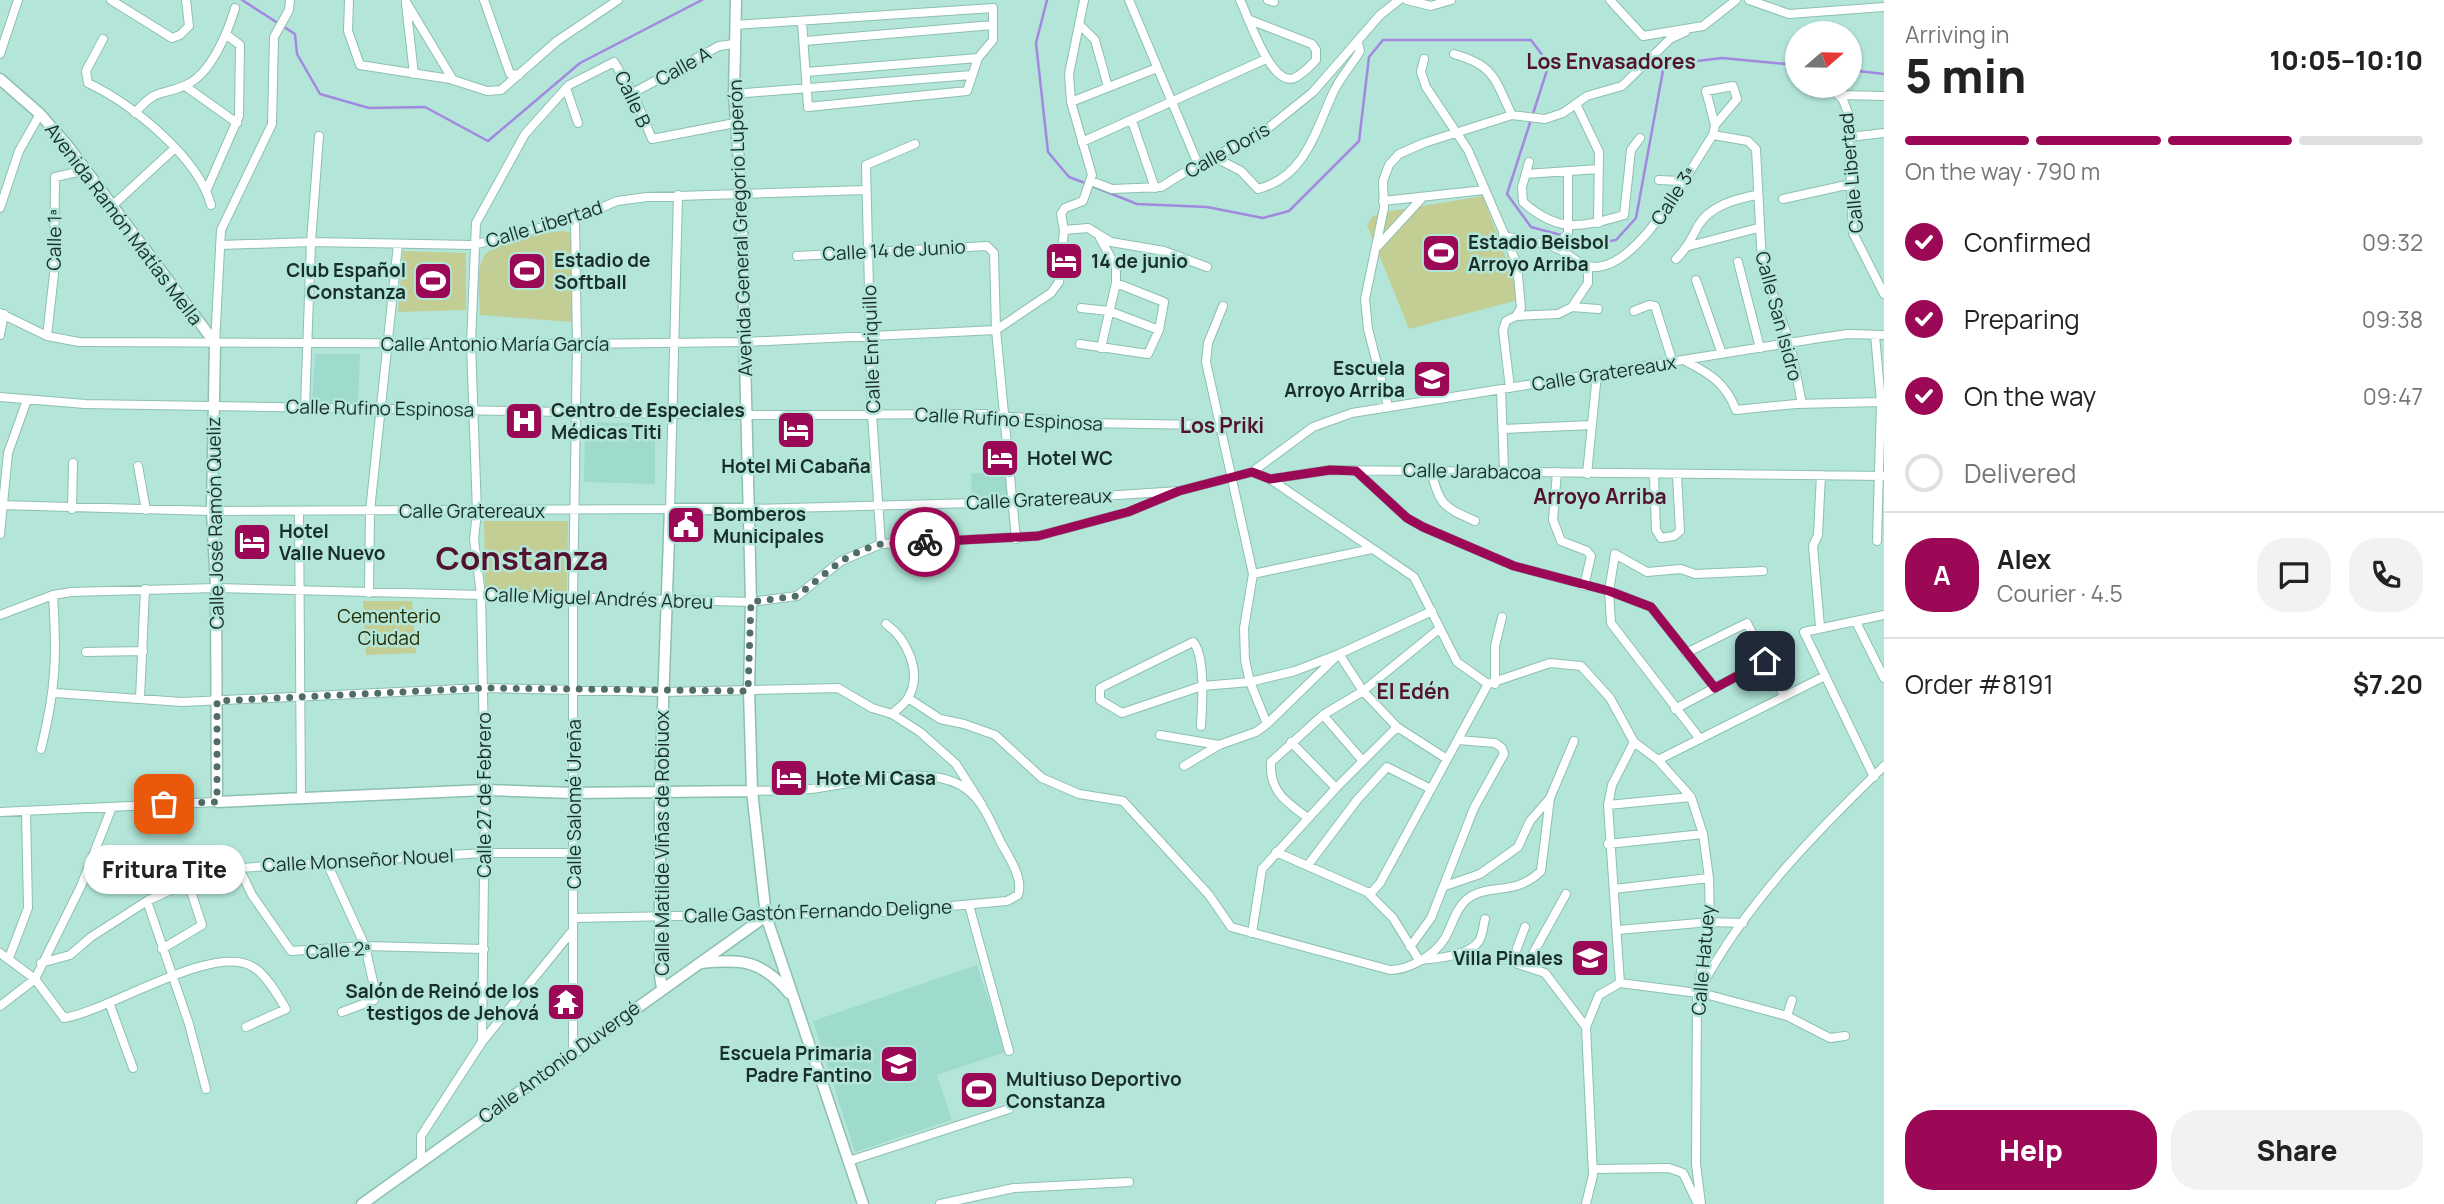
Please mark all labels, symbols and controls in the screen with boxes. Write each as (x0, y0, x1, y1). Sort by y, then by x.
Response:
text: Arriving in (1905, 18, 2010, 50)
north arrow (1785, 21, 1862, 98)
map controls (1785, 21, 1862, 98)
street label: Calle A (650, 40, 716, 92)
text: 10:05–10:10 (2270, 42, 2423, 78)
text: 5 min (1905, 44, 2026, 107)
district label: Los Envasadores (1526, 47, 1696, 75)
street label: Calle B (609, 67, 658, 132)
street label: Avenida General Gregorio Luperón (722, 79, 758, 377)
street label: Calle Libertad (1833, 112, 1869, 234)
street label: Calle Doris (1180, 116, 1274, 184)
street label: Avenida Ramón Matías Mella (39, 118, 209, 330)
text: On the way · 790 m (1905, 155, 2100, 187)
street label: Calle 3ª (1645, 162, 1701, 230)
street label: Calle Libertad (482, 194, 606, 254)
street label: Calle 1ª (40, 209, 68, 271)
icon: check (1905, 223, 1943, 261)
text: Confirmed (1964, 224, 2091, 260)
text: 09:32 (2362, 226, 2423, 258)
place label: Estadio Beisbol Arroyo Arriba (1468, 229, 1609, 277)
sports icon: Estadio Beisbol Arroyo Arriba (1420, 232, 1462, 274)
street label: Calle 14 de Junio (822, 233, 966, 267)
hotel icon: 14 de junio (1043, 240, 1085, 282)
place label: Estadio de Softball (554, 247, 650, 295)
place label: 14 de junio (1091, 248, 1188, 274)
street label: Calle San Isidro (1749, 248, 1809, 384)
sports icon: Estadio de Softball (506, 250, 548, 292)
place label: Club Español Constanza (286, 257, 406, 305)
sports icon: Club Español Constanza (412, 260, 454, 302)
street label: Calle Enriquillo (856, 284, 886, 414)
icon: check (1905, 300, 1943, 338)
text: Preparing (1964, 301, 2080, 337)
text: 09:38 (2362, 303, 2423, 335)
street label: Calle Antonio María García (381, 331, 609, 357)
street label: Calle Gratereaux (1530, 349, 1678, 397)
place label: Escuela Arroyo Arriba (1284, 355, 1405, 403)
school or university icon: Escuela Arroyo Arriba (1411, 358, 1453, 400)
icon: check (1905, 377, 1943, 415)
text: On the way (1964, 378, 2096, 414)
text: 09:47 (2363, 380, 2423, 412)
street label: Calle Rufino Espinosa (286, 393, 474, 423)
place label: Centro de Especiales Médicas Titi (551, 397, 745, 445)
hospital icon: Centro de Especiales Médicas Titi (503, 400, 545, 442)
street label: Calle Rufino Espinosa (914, 401, 1104, 437)
hotel icon: Hotel Mi Cabaña (775, 409, 817, 451)
district label: Los Priki (1180, 411, 1264, 439)
street label: Calle José Ramón Queliz (200, 416, 230, 630)
hotel icon: Hotel WC (979, 437, 1021, 479)
place label: Hotel WC (1027, 445, 1113, 471)
place label: Hotel Mi Cabaña (721, 453, 871, 479)
text: Delivered (1964, 455, 2076, 491)
street label: Calle Jarabacoa (1403, 457, 1541, 485)
street label: Calle Gratereaux (965, 482, 1113, 516)
district label: Arroyo Arriba (1533, 482, 1667, 510)
street label: Calle Gratereaux (399, 498, 545, 524)
place label: Bomberos Municipales (713, 501, 824, 549)
public building icon: Bomberos Municipales (665, 504, 707, 546)
courier (890, 507, 960, 577)
place label: Hotel Valle Nuevo (279, 518, 386, 566)
hotel icon: Hotel Valle Nuevo (231, 521, 273, 563)
icon: bike (906, 523, 944, 561)
district label: Constanza (436, 535, 608, 580)
button: chat (2257, 538, 2331, 612)
button: phone (2349, 538, 2423, 612)
text: Alex (1997, 541, 2051, 577)
text: A (1933, 557, 1951, 593)
text: Courier · 4.5 (1997, 577, 2123, 609)
street label: Calle Miguel Andrés Abreu (484, 581, 714, 615)
park label: Cementerio Ciudad (337, 603, 441, 651)
pin (1735, 631, 1795, 691)
icon: home (1746, 642, 1784, 680)
text: Order #8191 (1905, 666, 2054, 702)
text: $7.20 (2353, 666, 2423, 702)
district label: El Edén (1376, 677, 1450, 705)
street label: Calle Matilde Viñas de Robiuox (649, 710, 675, 976)
street label: Calle 27 de Febrero (471, 712, 497, 878)
street label: Calle Salomé Ureña (561, 719, 587, 889)
hotel icon: Hote Mi Casa (768, 757, 810, 799)
place label: Hote Mi Casa (816, 765, 936, 791)
pin (134, 774, 194, 834)
icon: bag (145, 785, 183, 823)
street label: Calle Monseñor Nouel (262, 842, 454, 878)
callout: Fritura Tite (83, 846, 244, 895)
text: Fritura Tite (102, 853, 227, 885)
street label: Calle Gastón Fernando Deligne (683, 893, 953, 929)
street label: Calle Hatuey (1685, 903, 1721, 1017)
street label: Calle 2ª (305, 935, 371, 965)
school or university icon: Villa Pinales (1569, 937, 1611, 979)
place label: Villa Pinales (1453, 945, 1563, 971)
place label: Salón de Reinó de los testigos de Jehová (345, 978, 539, 1026)
temple icon: Salón de Reinó de los testigos de Jehová (545, 981, 587, 1023)
street label: Calle Antonio Duvergé (473, 995, 645, 1129)
place label: Escuela Primaria Padre Fantino (719, 1040, 872, 1088)
school or university icon: Escuela Primaria Padre Fantino (878, 1043, 920, 1085)
place label: Multiuso Deportivo Constanza (1006, 1066, 1182, 1114)
sports icon: Multiuso Deportivo Constanza (958, 1069, 1000, 1111)
button: Help (1905, 1110, 2157, 1190)
button: Share (2171, 1110, 2423, 1190)

